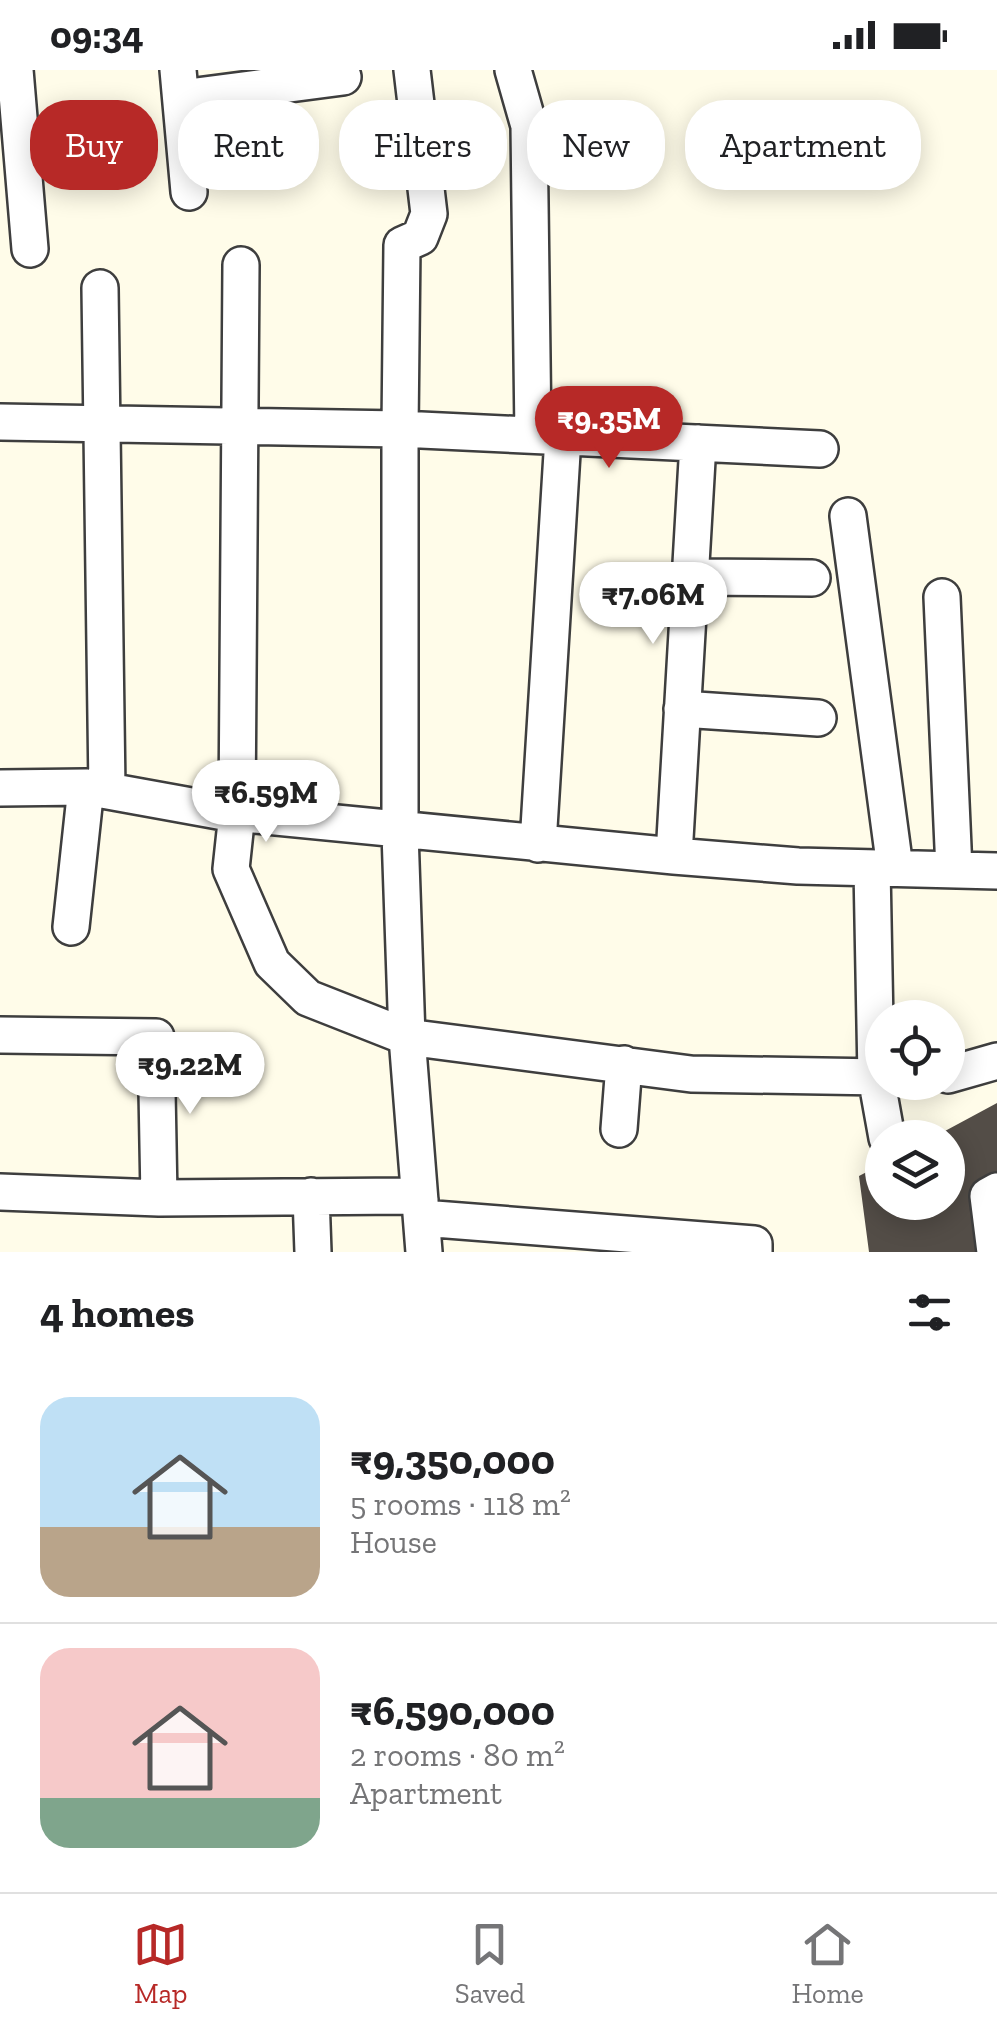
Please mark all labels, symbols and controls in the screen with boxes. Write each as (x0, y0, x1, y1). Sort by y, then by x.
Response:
text: 09:34 (50, 12, 144, 58)
chip: Buy (30, 100, 158, 190)
chip: Rent (178, 100, 319, 190)
chip: Filters (339, 100, 507, 190)
chip: New (527, 100, 665, 190)
chip: Apartment (685, 100, 921, 190)
pin: ₹9.35M (528, 386, 690, 471)
text: ₹9.35M (557, 399, 661, 437)
pin: ₹7.06M (572, 562, 734, 647)
text: ₹7.06M (601, 575, 705, 613)
pin: ₹6.59M (185, 760, 347, 845)
text: ₹6.59M (214, 773, 318, 811)
map controls (865, 1000, 965, 1220)
button: locate (865, 1000, 965, 1100)
pin: ₹9.22M (109, 1032, 271, 1117)
text: ₹9.22M (138, 1045, 242, 1083)
button: layers (865, 1120, 965, 1220)
icon: filters (902, 1285, 957, 1340)
text: 4 homes (40, 1287, 195, 1338)
text: ₹9,350,000 (350, 1434, 555, 1485)
icon: home (120, 1437, 240, 1557)
text: 5 rooms · 118 m² (350, 1485, 571, 1523)
text: House (350, 1523, 437, 1561)
text: ₹6,590,000 (350, 1685, 555, 1736)
icon: home (120, 1688, 240, 1808)
text: 2 rooms · 80 m² (350, 1736, 565, 1774)
text: Apartment (350, 1774, 502, 1812)
tab: Map (133, 1917, 188, 2010)
tab: Saved (455, 1917, 525, 2010)
tab: Home (792, 1917, 864, 2010)

